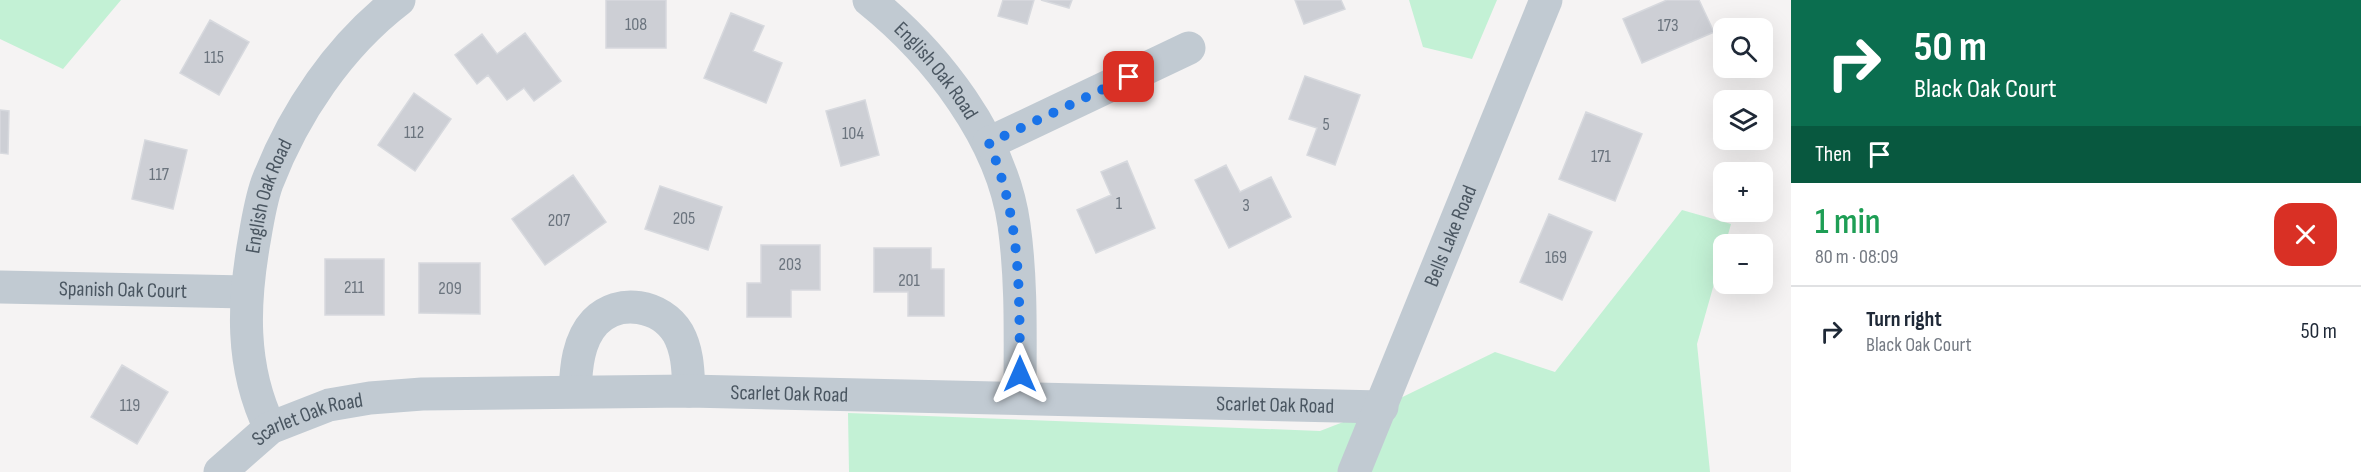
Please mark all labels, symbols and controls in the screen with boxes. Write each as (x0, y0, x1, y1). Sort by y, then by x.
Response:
house number: 108 (625, 14, 647, 35)
house number: 173 (1657, 15, 1679, 36)
street label: English Oak Road (889, 16, 984, 124)
map controls (1713, 18, 1773, 294)
button: search (1713, 18, 1773, 78)
text: 50 m (1914, 22, 1987, 73)
icon: right (1815, 24, 1893, 102)
house number: 115 (204, 47, 224, 68)
pin (1103, 51, 1154, 102)
icon: arrive (1112, 60, 1145, 93)
text: Black Oak Court (1914, 73, 2057, 105)
button: layers (1713, 90, 1773, 150)
house number: 5 (1322, 114, 1330, 135)
house number: 112 (404, 122, 424, 143)
house number: 104 (842, 123, 864, 144)
street label: English Oak Road (240, 135, 297, 255)
icon: arrive (1863, 138, 1896, 171)
text: Then (1815, 141, 1851, 168)
house number: 171 (1591, 146, 1612, 167)
button: + (1713, 162, 1773, 222)
house number: 117 (149, 164, 170, 185)
street label: Bells Lake Road (1418, 182, 1482, 290)
house number: 1 (1116, 193, 1123, 214)
house number: 3 (1242, 195, 1250, 216)
text: 1 min (1815, 201, 1880, 244)
button: close (2274, 203, 2337, 266)
house number: 205 (673, 208, 695, 229)
house number: 207 (548, 210, 571, 231)
button: − (1713, 234, 1773, 294)
text: 80 m · 08:09 (1815, 245, 1898, 269)
house number: 169 (1545, 247, 1567, 268)
house number: 203 (779, 254, 802, 275)
house number: 201 (898, 270, 921, 291)
street label: Spanish Oak Court (59, 276, 187, 303)
house number: 211 (344, 277, 365, 298)
house number: 209 (438, 278, 462, 299)
text: Turn right (1866, 306, 1942, 333)
icon: right (1815, 315, 1848, 348)
text: 50 m (2301, 318, 2337, 345)
text: Black Oak Court (1866, 333, 1972, 357)
position arrow (988, 342, 1052, 406)
street label: Scarlet Oak Road (730, 379, 849, 407)
street label: Scarlet Oak Road (246, 387, 365, 451)
street label: Scarlet Oak Road (1216, 391, 1334, 418)
house number: 119 (120, 395, 140, 416)

